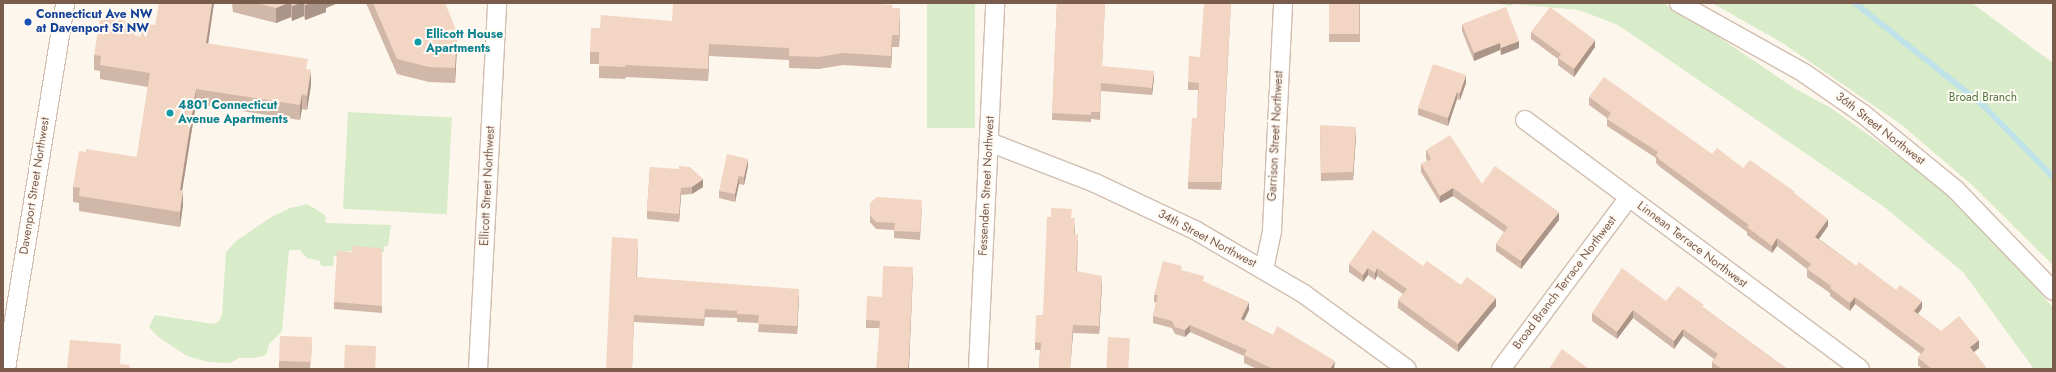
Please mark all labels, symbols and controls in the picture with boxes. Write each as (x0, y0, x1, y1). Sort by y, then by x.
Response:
place label: Connecticut Ave NW at Davenport St NW (36, 8, 153, 36)
marker: Connecticut Ave NW at Davenport St NW (23, 17, 33, 27)
place label: Ellicott House Apartments (426, 28, 503, 56)
marker: Ellicott House Apartments (413, 37, 423, 47)
street label: Garrison Street Northwest (1265, 70, 1287, 202)
street label: 36th Street Northwest (1832, 90, 1928, 168)
park label: Broad Branch (1949, 91, 2017, 105)
place label: 4801 Connecticut Avenue Apartments (178, 99, 288, 127)
marker: 4801 Connecticut Avenue Apartments (165, 108, 175, 118)
street label: Davenport Street Northwest (17, 116, 53, 256)
street label: Fessenden Street Northwest (976, 116, 998, 256)
street label: Ellicott Street Northwest (478, 126, 498, 246)
street label: Linnean Terrace Northwest (1634, 199, 1750, 291)
street label: 34th Street Northwest (1155, 207, 1259, 271)
street label: Broad Branch Terrace Northwest (1510, 214, 1620, 352)

